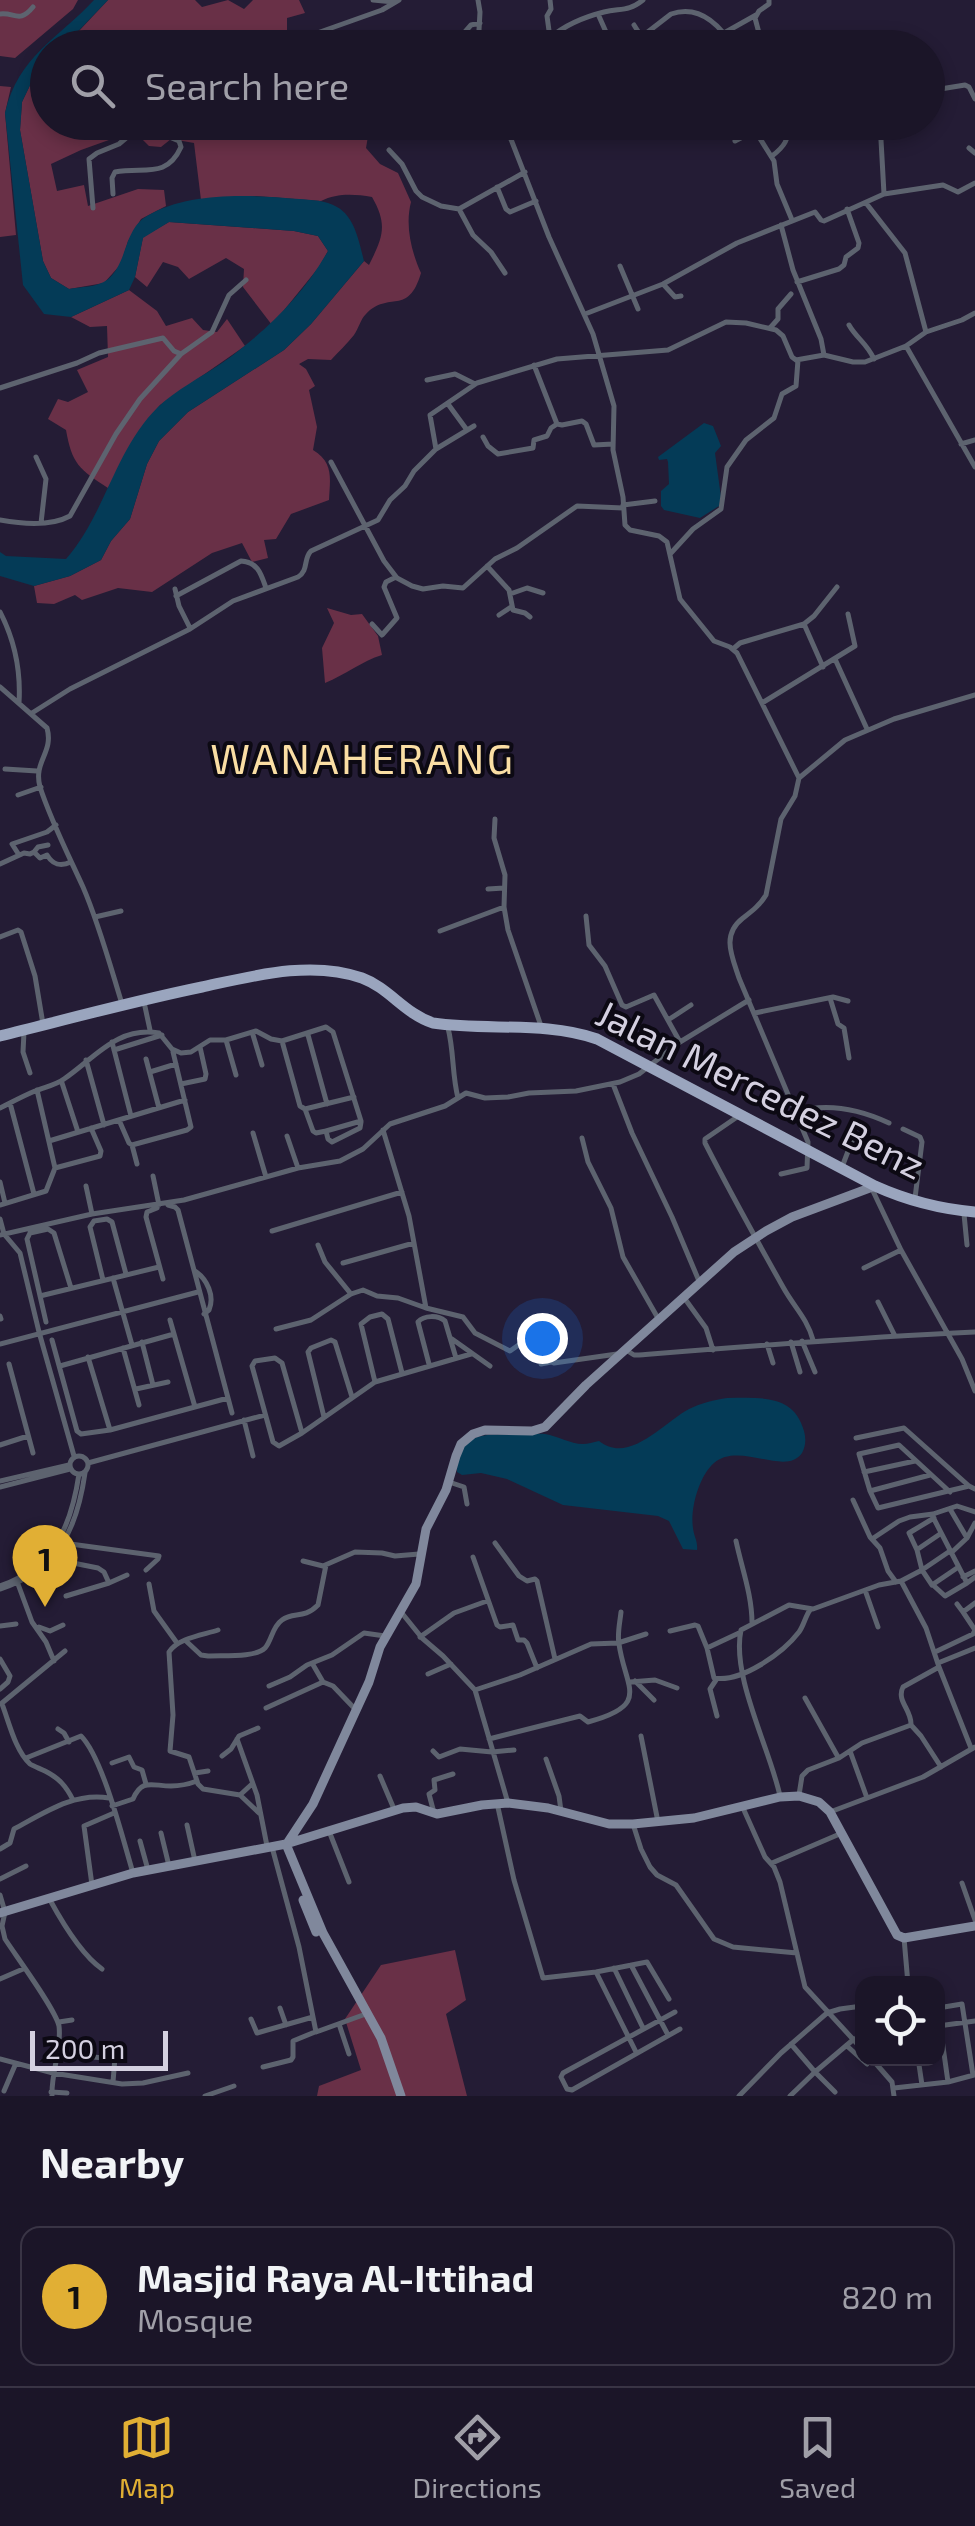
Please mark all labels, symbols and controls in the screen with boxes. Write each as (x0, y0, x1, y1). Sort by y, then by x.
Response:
search box (30, 30, 945, 140)
icon: search (65, 58, 120, 113)
text: Search here (145, 62, 349, 108)
district label: WANAHERANG (210, 732, 516, 782)
street label: Jalan Mercedez Benz (589, 989, 932, 1188)
your location (517, 1313, 568, 1364)
pin: 1 (12, 1524, 78, 1607)
map controls (855, 1976, 945, 2066)
button: locate (855, 1976, 945, 2066)
scale bar (30, 2026, 168, 2070)
text: 200 m (45, 2031, 125, 2065)
text: Nearby (40, 2136, 184, 2186)
text: Masjid Raya Al-Ittihad (137, 2254, 534, 2300)
text: 1 (68, 2277, 81, 2315)
text: 820 m (841, 2277, 933, 2315)
text: Mosque (137, 2300, 253, 2338)
tab: Map (119, 2410, 175, 2504)
tab: Directions (413, 2410, 542, 2504)
tab: Saved (779, 2410, 856, 2504)

